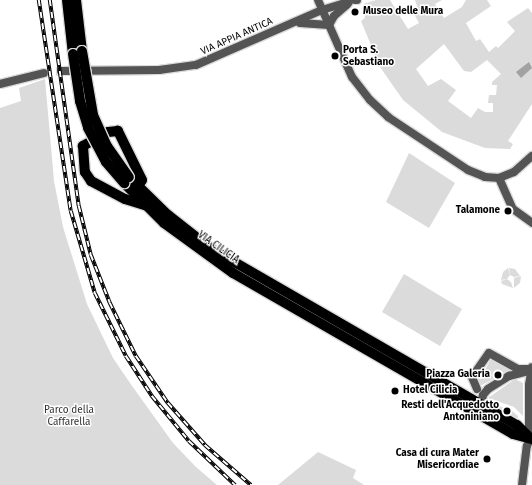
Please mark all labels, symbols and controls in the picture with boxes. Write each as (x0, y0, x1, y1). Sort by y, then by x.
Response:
place label: Museo delle Mura (363, 6, 443, 18)
marker: Museo delle Mura (350, 7, 360, 17)
street label: VIA APPIA ANTICA (199, 16, 275, 58)
place label: Porta S. Sebastiano (343, 44, 394, 68)
marker: Porta S. Sebastiano (330, 51, 340, 61)
place label: Talamone (456, 205, 500, 217)
marker: Talamone (503, 206, 513, 216)
street label: VIA CILICIA (195, 229, 241, 267)
place label: Piazza Galeria (426, 369, 490, 381)
marker: Piazza Galeria (493, 370, 503, 380)
place label: Hotel Cilicia (403, 385, 457, 397)
marker: Hotel Cilicia (390, 386, 400, 396)
place label: Resti dell'Acquedotto Antoniniano (401, 399, 499, 422)
park label: Parco della Caffarella (44, 404, 94, 428)
marker: Resti dell'Acquedotto Antoniniano (502, 406, 512, 416)
place label: Casa di cura Mater Misericordiae (396, 447, 479, 470)
marker: Casa di cura Mater Misericordiae (482, 454, 492, 464)

